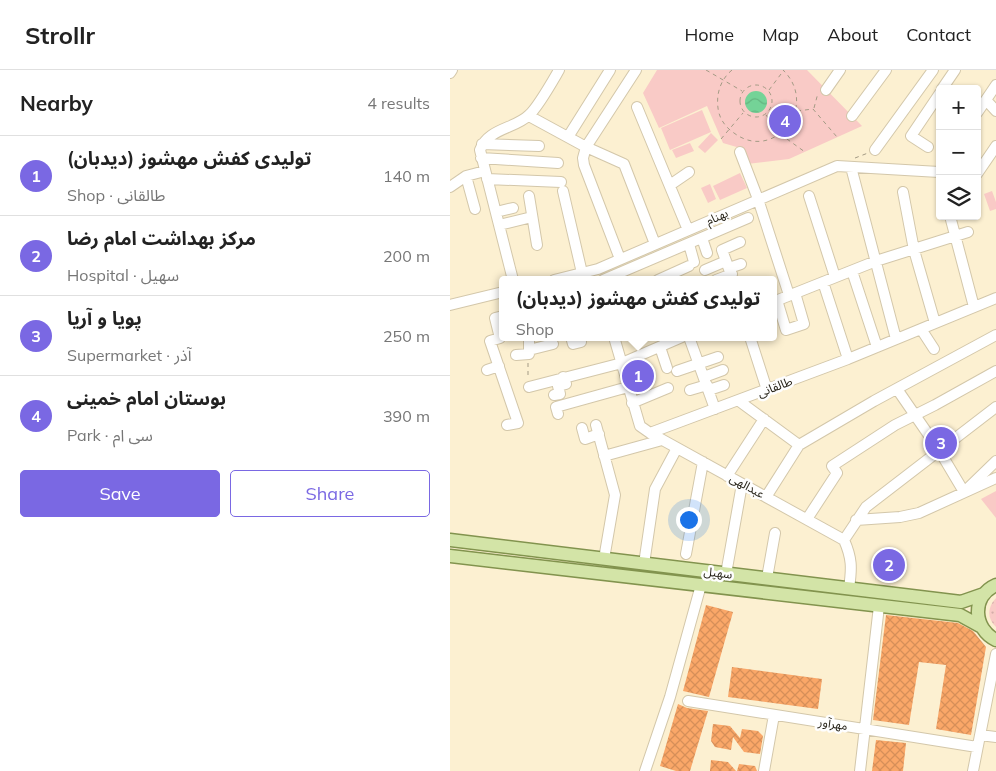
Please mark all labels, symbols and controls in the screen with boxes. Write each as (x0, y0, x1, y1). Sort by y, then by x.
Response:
text: Strollr (25, 20, 95, 50)
text: Home (684, 23, 734, 46)
text: Map (762, 23, 799, 46)
text: About (827, 23, 878, 46)
text: Contact (906, 23, 971, 46)
map controls (936, 85, 981, 220)
button: + (936, 85, 981, 130)
text: Nearby (20, 90, 93, 116)
text: 4 results (367, 93, 430, 113)
pin: 4 (769, 102, 801, 140)
button: − (936, 130, 981, 175)
text: تولیدی کفش مهشوز (دیدبان) (67, 146, 311, 170)
text: 1 (31, 166, 41, 186)
text: 140 m (383, 166, 430, 186)
button: layers (936, 175, 981, 220)
text: Shop · طالقانی (67, 185, 165, 205)
street label: بهنام (703, 205, 731, 230)
text: مرکز بهداشت امام رضا (67, 226, 256, 250)
text: 2 (31, 246, 41, 266)
text: 200 m (383, 246, 430, 266)
text: Hospital · سهیل (67, 265, 179, 285)
popup (499, 276, 777, 341)
text: تولیدی کفش مهشوز (دیدبان) (516, 286, 760, 310)
text: پویا و آریا (67, 306, 142, 330)
text: Shop (516, 319, 554, 339)
text: 3 (31, 326, 41, 346)
text: 250 m (383, 326, 430, 346)
text: Supermarket · آذر (67, 345, 191, 365)
pin: 1 (622, 357, 654, 395)
street label: طالقانی (755, 373, 794, 400)
text: بوستان امام خمینی (67, 386, 226, 410)
text: 4 (31, 406, 41, 426)
text: 390 m (383, 406, 430, 426)
pin: 3 (925, 424, 957, 462)
text: Park · سی ام (67, 425, 153, 445)
button: Save (20, 470, 220, 517)
button: Share (230, 470, 430, 517)
street label: عبدالهی (727, 470, 767, 501)
your location (676, 507, 702, 533)
pin: 2 (873, 546, 905, 584)
street label: سهیل (703, 563, 733, 582)
street label: مهرآور (816, 714, 849, 733)

